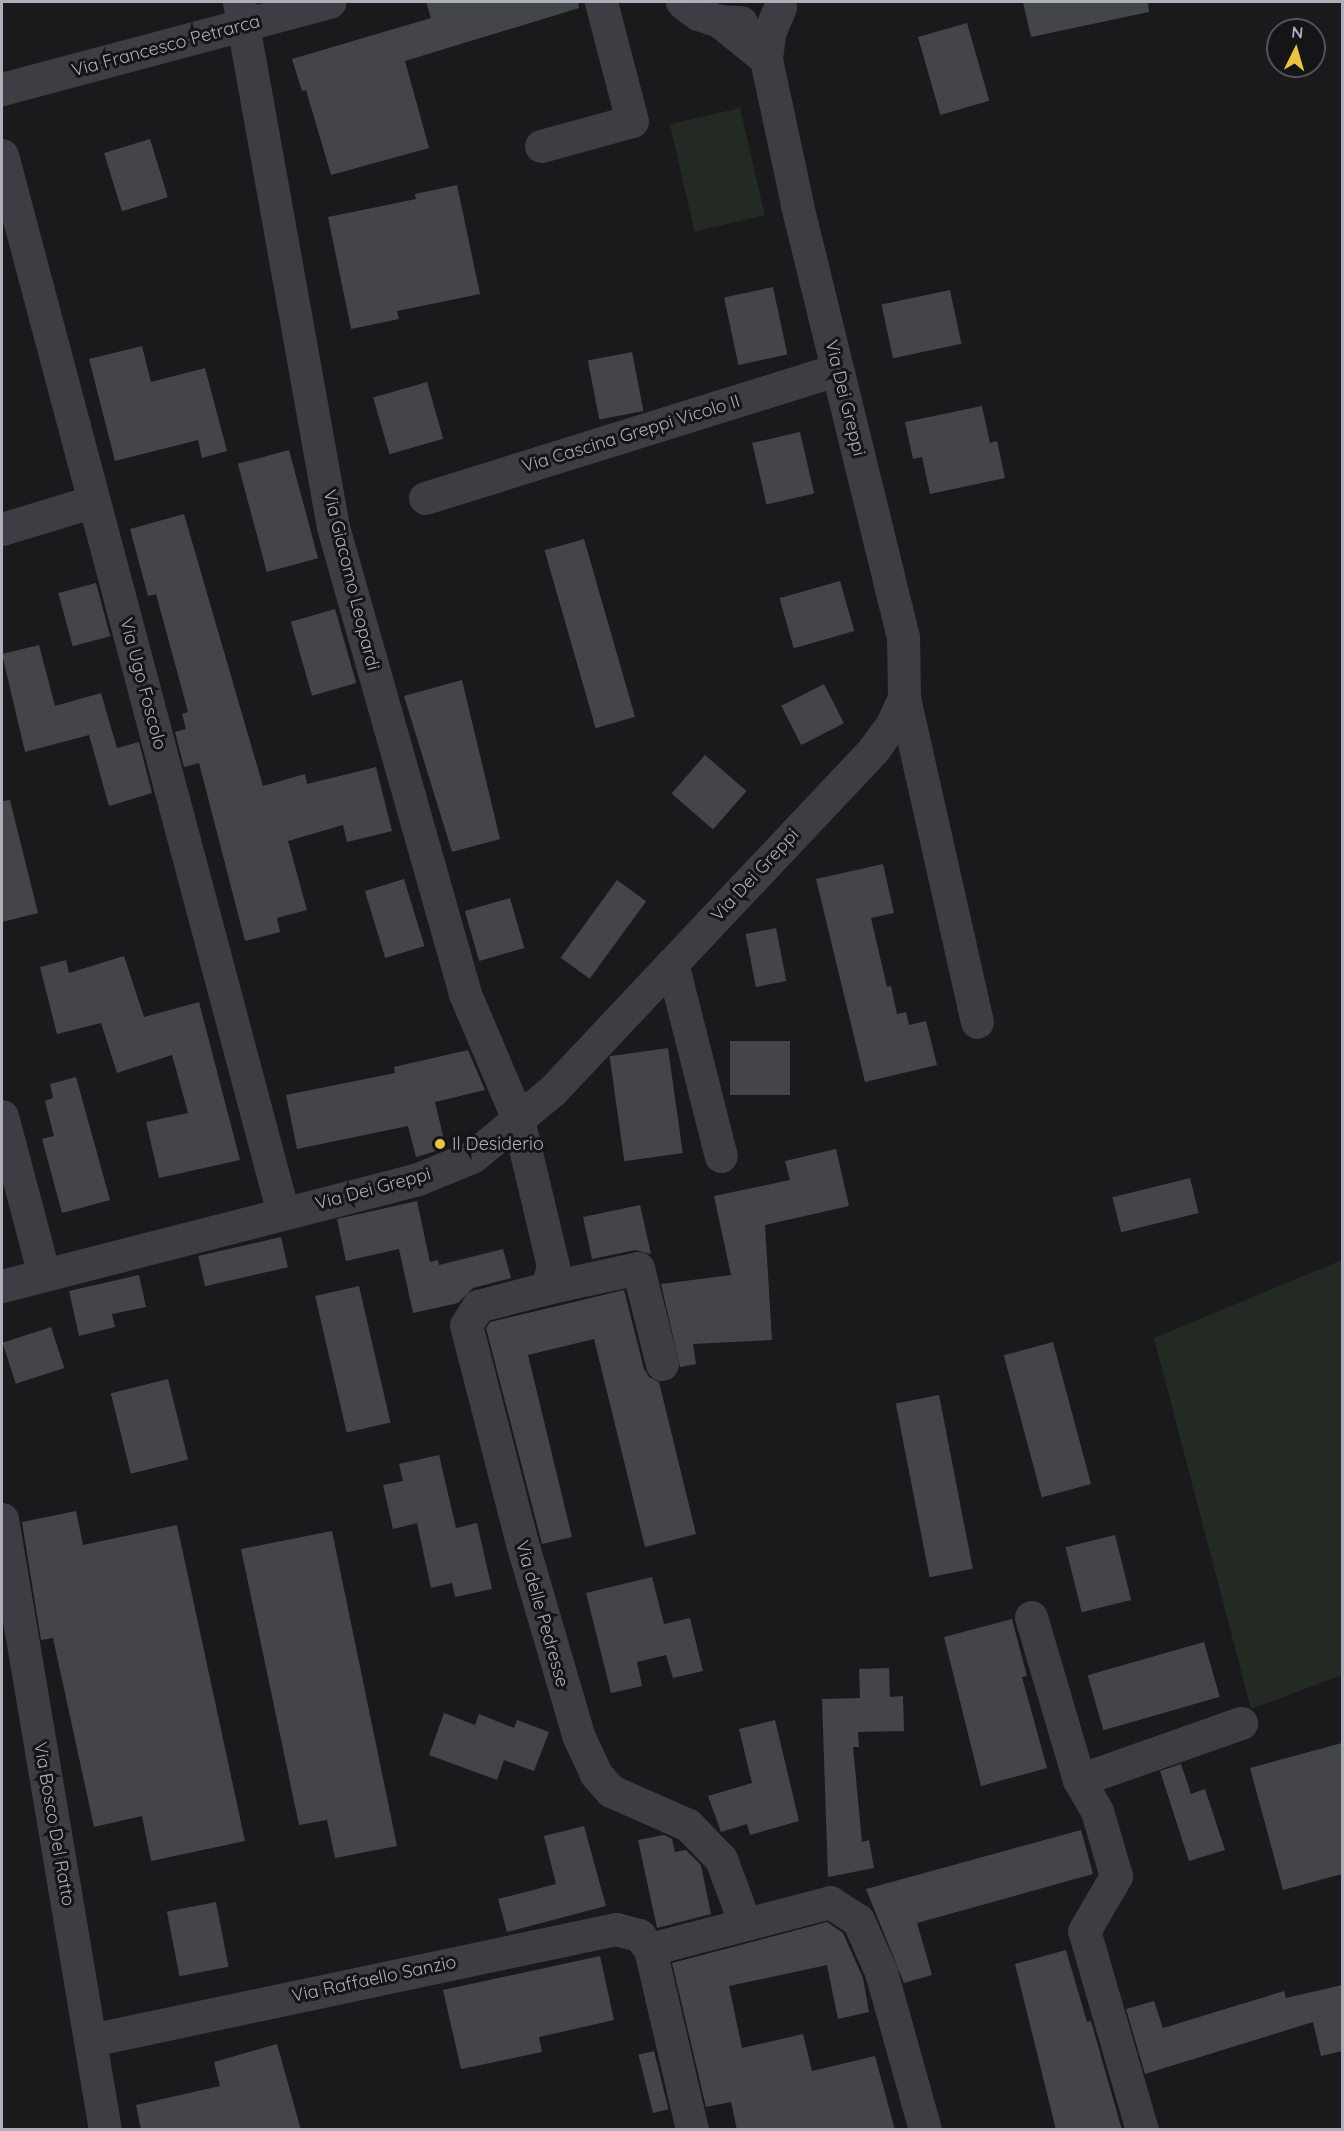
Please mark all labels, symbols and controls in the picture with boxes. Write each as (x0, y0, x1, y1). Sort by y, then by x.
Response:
street label: Via Francesco Petrarca (70, 10, 262, 82)
north arrow (1266, 18, 1326, 78)
text: N (1291, 22, 1304, 43)
street label: Via Dei Greppi (820, 338, 870, 458)
street label: Via Cascina Greppi Vicolo II (519, 391, 743, 477)
street label: Via Giacomo Leopardi (318, 488, 384, 672)
street label: Via Ugo Foscolo (115, 616, 171, 752)
street label: Via Dei Greppi (707, 824, 803, 926)
place label: Il Desiderio (452, 1133, 544, 1155)
marker: Il Desiderio (433, 1137, 447, 1151)
street label: Via Dei Greppi (313, 1163, 433, 1215)
street label: Via delle Pedresse (511, 1538, 573, 1690)
street label: Via Bosco Del Ratto (29, 1740, 79, 1908)
street label: Via Raffaello Sanzio (290, 1951, 458, 2007)

